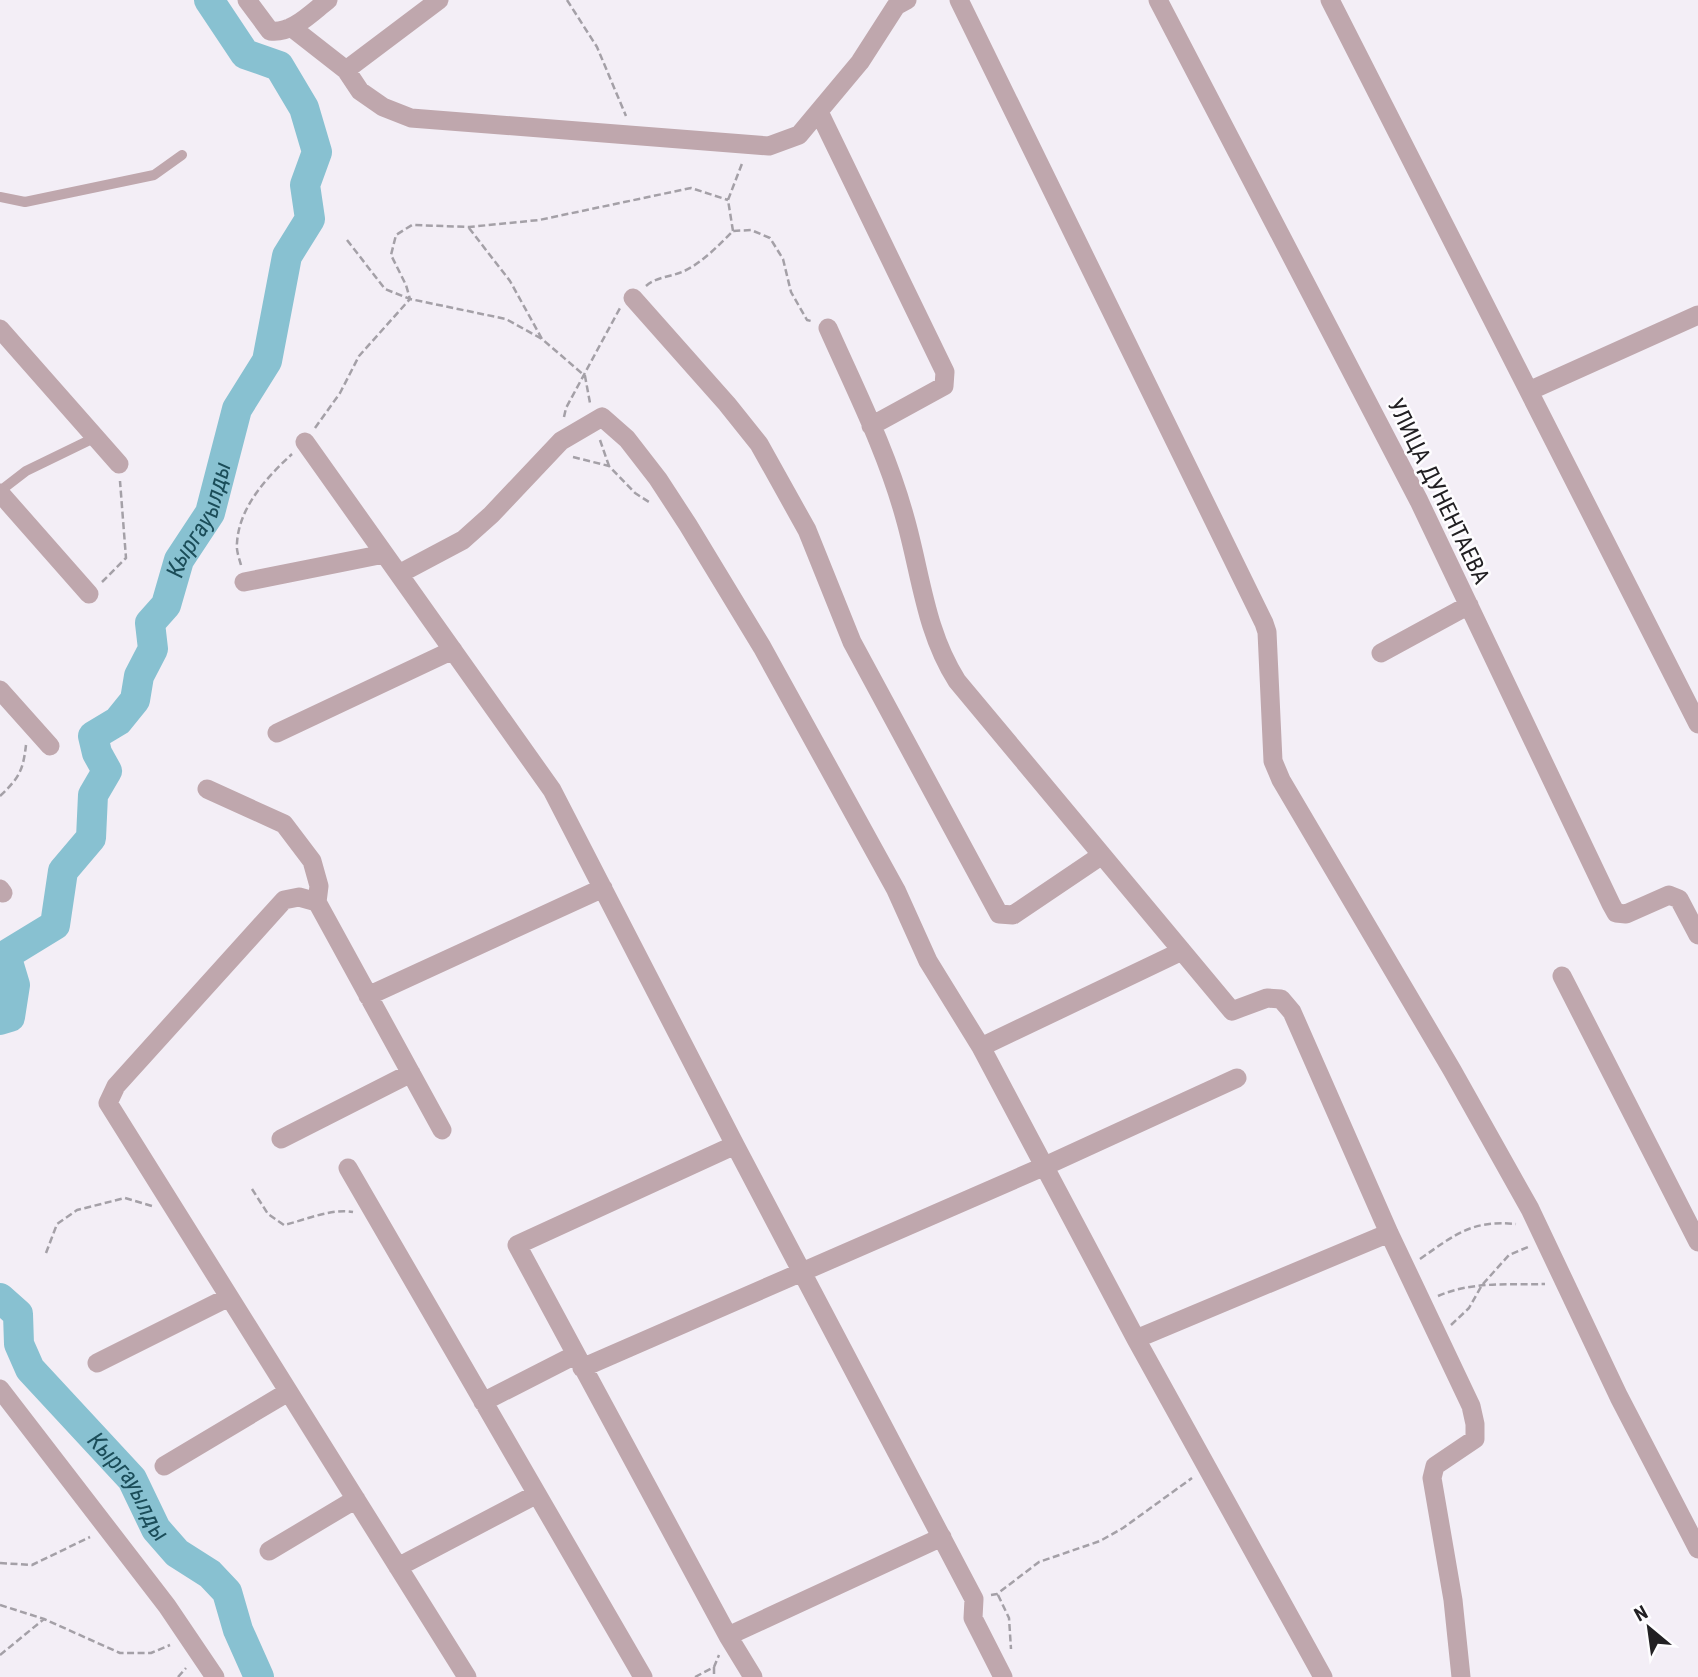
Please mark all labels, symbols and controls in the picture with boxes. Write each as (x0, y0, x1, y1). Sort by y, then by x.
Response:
street label: УЛИЦА ДУНЕНТАЕВА (1382, 394, 1495, 588)
water label: Кыргауылды (161, 459, 237, 581)
water label: Кыргауылды (82, 1427, 175, 1547)
north arrow (1614, 1593, 1684, 1663)
text: N (1630, 1601, 1652, 1626)

